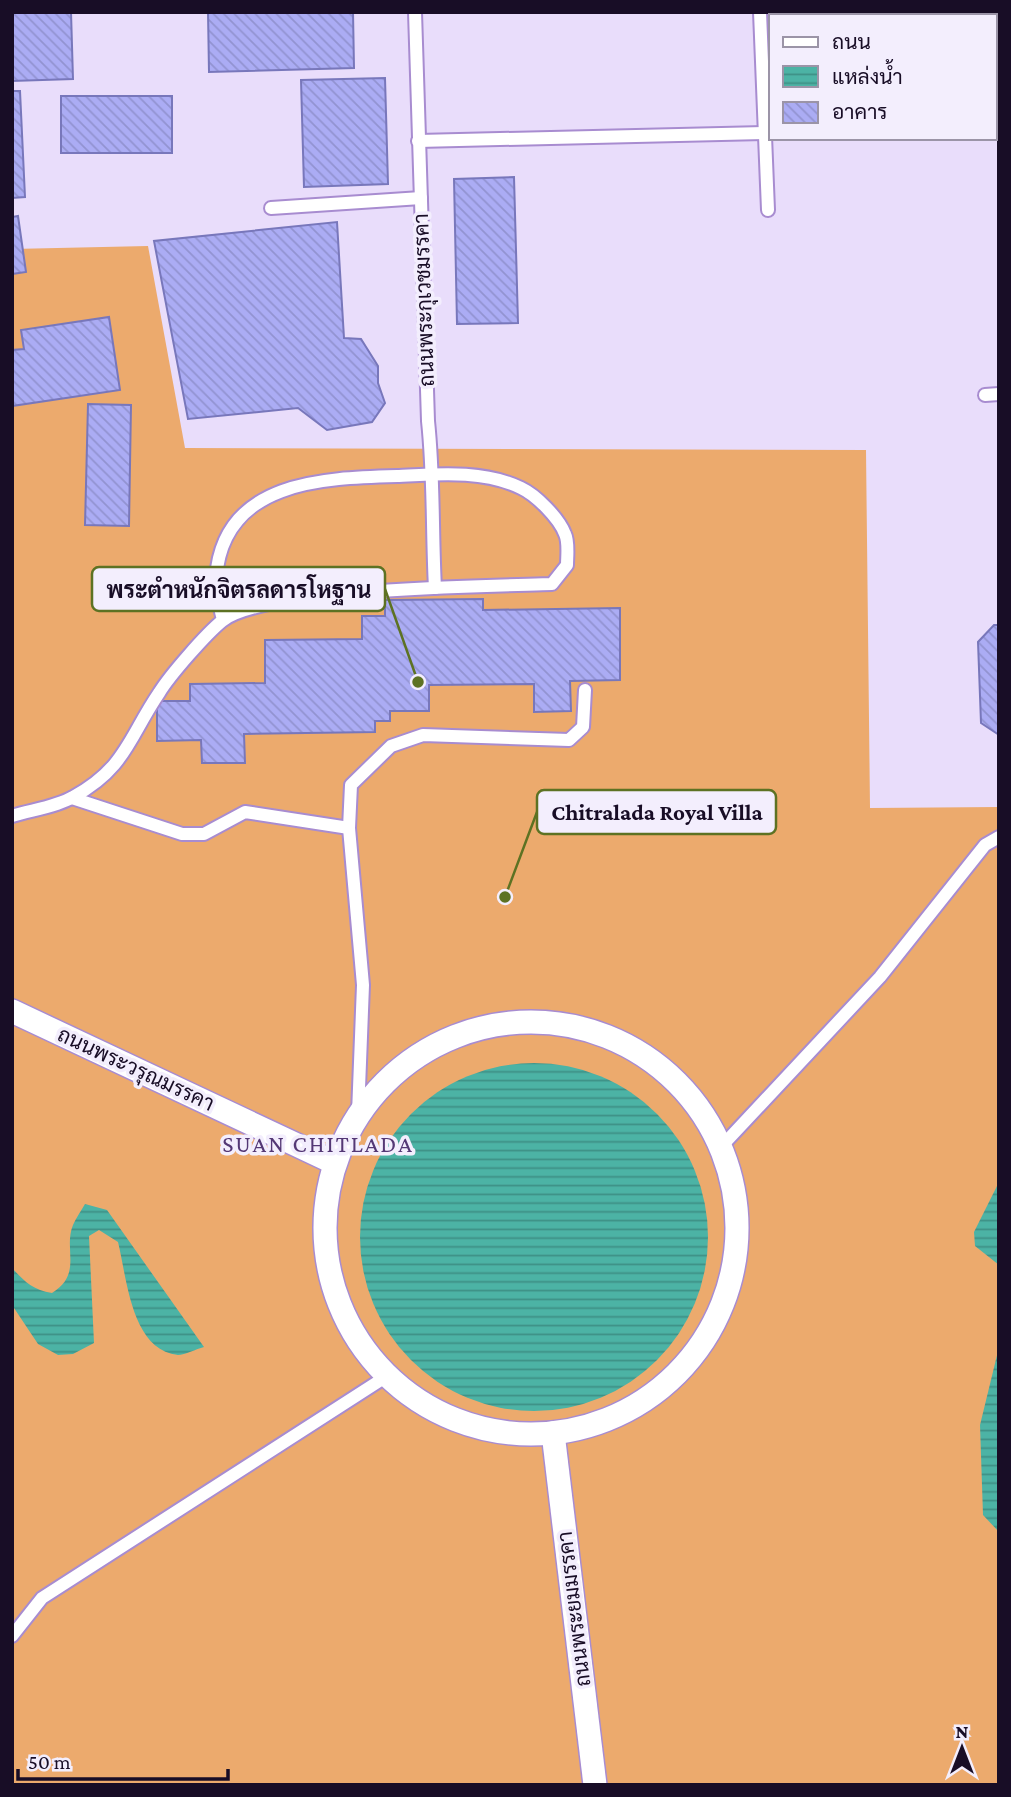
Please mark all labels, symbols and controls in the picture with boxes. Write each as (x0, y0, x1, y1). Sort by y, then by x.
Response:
legend (769, 14, 997, 140)
text: ถนน (832, 30, 871, 54)
text: แหล่งน้ำ (832, 59, 903, 89)
text: อาคาร (832, 100, 888, 124)
street label: ถนนพระกุเวชมรรคา (409, 213, 441, 387)
callout: พระตำหนักจิตรลดารโหฐาน (92, 567, 385, 611)
text: พระตำหนักจิตรลดารโหฐาน (107, 574, 371, 606)
callout: Chitralada Royal Villa (537, 790, 776, 834)
text: Chitralada Royal Villa (551, 799, 764, 825)
street label: ถนนพระวรุณมรรคา (53, 1022, 218, 1118)
district label: SUAN CHITLADA (222, 1130, 414, 1157)
street label: ถนนพระยมมรรคา (553, 1530, 595, 1688)
north arrow (927, 1713, 997, 1783)
text: N (956, 1721, 969, 1742)
scale bar (18, 1738, 228, 1782)
text: 50 m (28, 1750, 71, 1774)

